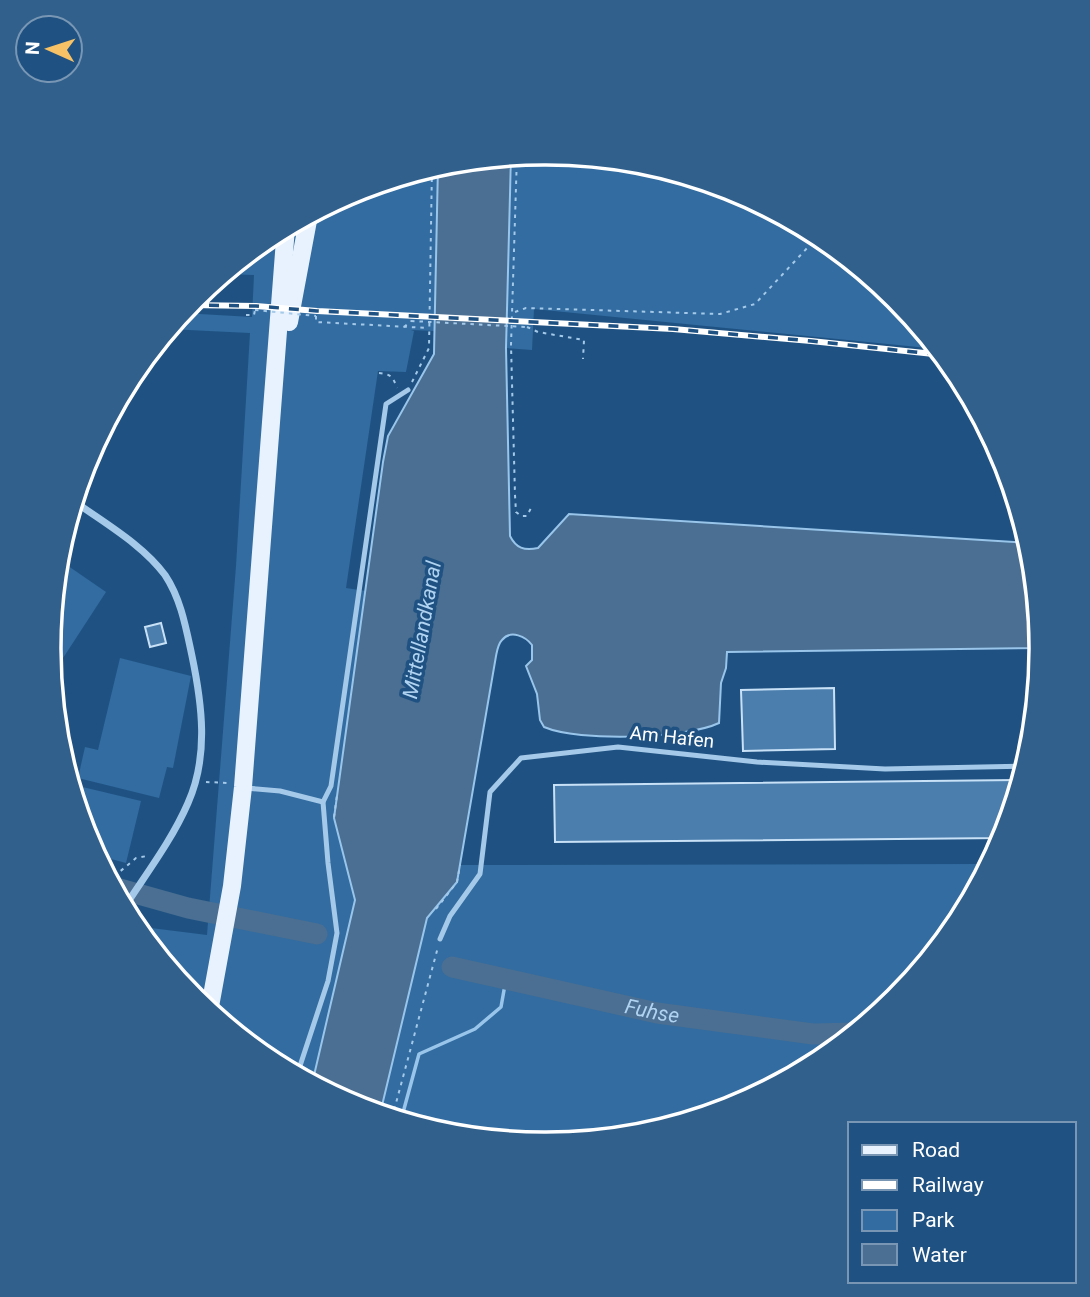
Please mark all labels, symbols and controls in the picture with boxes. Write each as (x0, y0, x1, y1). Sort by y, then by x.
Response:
north arrow (14, 14, 84, 84)
text: N (21, 41, 44, 55)
water label: Mittellandkanal (398, 558, 446, 701)
street label: Am Hafen (629, 721, 715, 753)
water label: Fuhse (623, 994, 681, 1028)
legend (848, 1122, 1076, 1283)
text: Road (912, 1138, 960, 1162)
text: Railway (912, 1173, 984, 1197)
text: Park (912, 1208, 955, 1232)
text: Water (912, 1243, 967, 1267)

